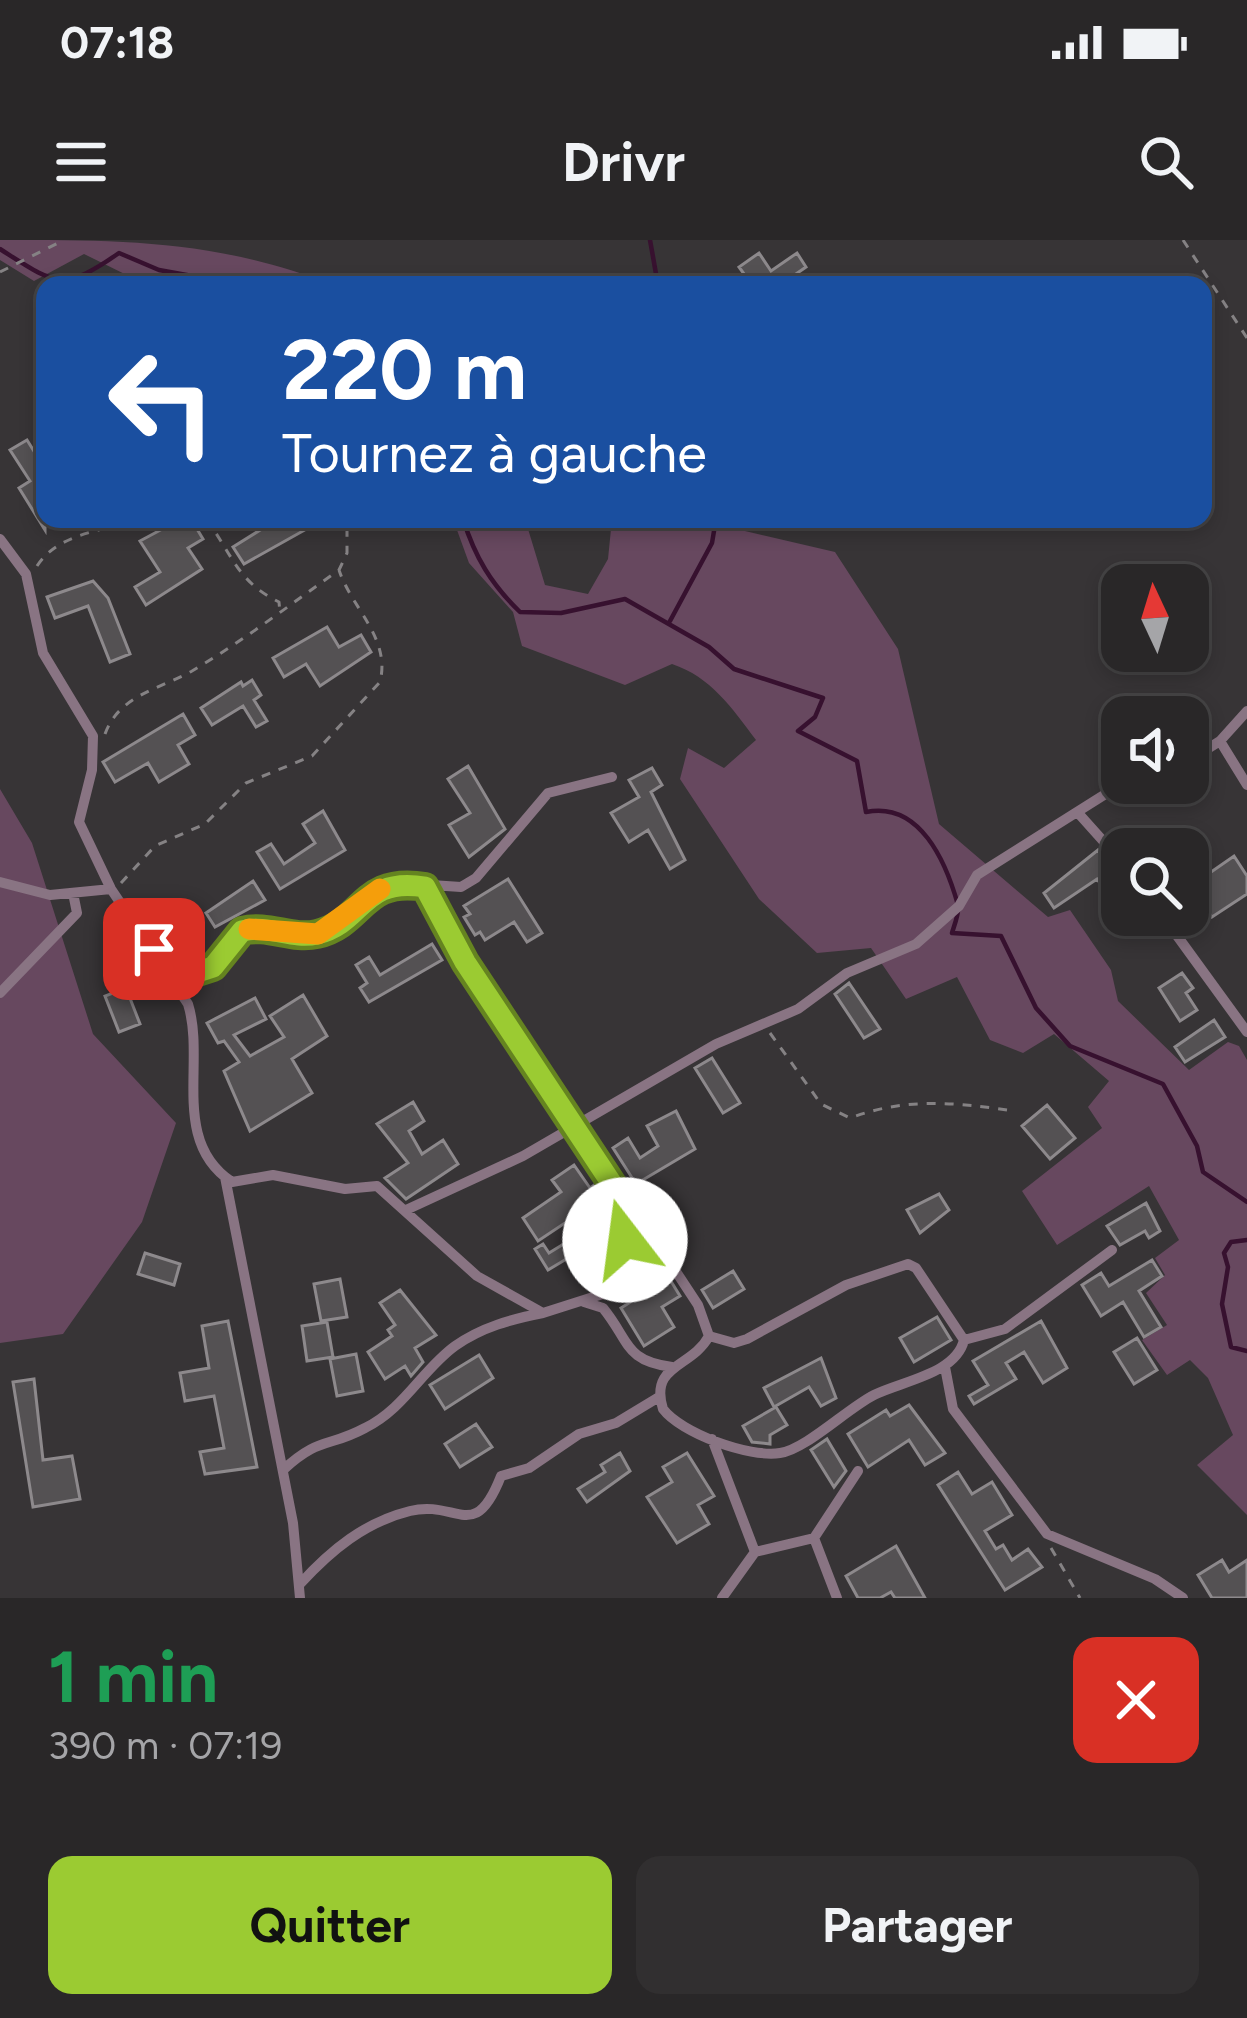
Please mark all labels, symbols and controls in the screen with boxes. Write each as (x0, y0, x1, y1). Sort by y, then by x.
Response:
text: 07:18 (60, 15, 174, 69)
icon: menu (48, 129, 114, 195)
icon: search (1133, 129, 1199, 195)
text: Drivr (562, 130, 685, 195)
text: 220 m (282, 319, 527, 420)
icon: left (84, 324, 240, 480)
text: Tournez à gauche (282, 421, 707, 486)
north arrow (1101, 564, 1209, 672)
map controls (1101, 564, 1209, 936)
button: sound (1101, 696, 1209, 804)
button: search (1101, 828, 1209, 936)
pin (103, 898, 205, 1000)
icon: arrive (121, 916, 187, 982)
position arrow (562, 1177, 688, 1303)
text: 1 min (48, 1634, 218, 1720)
button: close (1073, 1637, 1199, 1763)
text: 390 m · 07:19 (48, 1722, 282, 1769)
button: Quitter (48, 1856, 612, 1994)
button: Partager (636, 1856, 1199, 1994)

